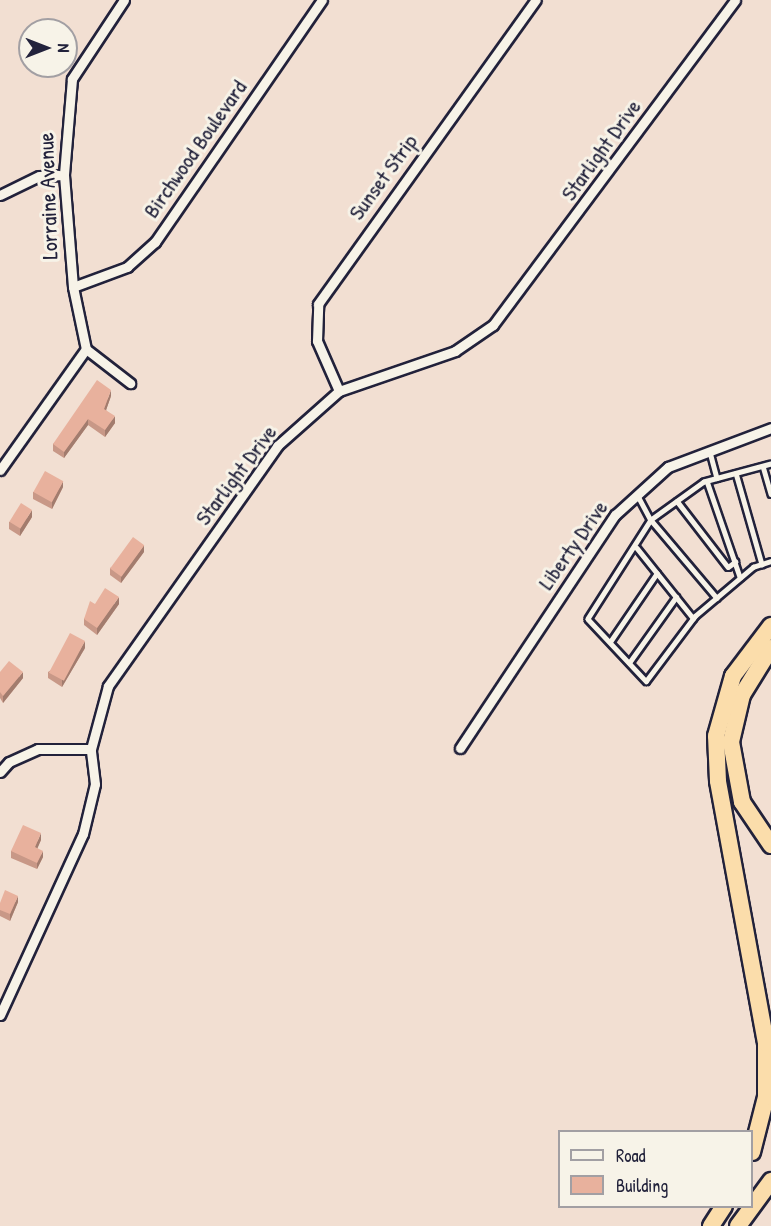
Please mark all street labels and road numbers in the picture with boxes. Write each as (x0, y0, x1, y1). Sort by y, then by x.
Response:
street label: Birchwood Boulevard (138, 75, 252, 223)
street label: Starlight Drive (555, 94, 647, 206)
street label: Sunset Strip (343, 129, 423, 225)
street label: Lorraine Avenue (33, 132, 63, 260)
street label: Starlight Drive (190, 420, 282, 530)
street label: Liberty Drive (533, 495, 613, 595)

